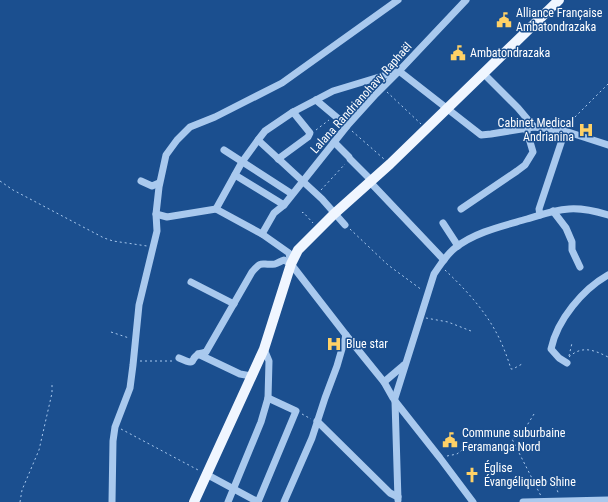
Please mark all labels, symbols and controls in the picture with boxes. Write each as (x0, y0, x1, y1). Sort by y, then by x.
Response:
place label: Alliance Française Ambatondrazaka (516, 6, 603, 34)
public building icon: Alliance Française Ambatondrazaka (495, 11, 513, 29)
street label: Lalana Randrianohavy Raphaël (307, 40, 415, 156)
public building icon: Ambatondrazaka (449, 44, 467, 62)
place label: Ambatondrazaka (470, 46, 550, 60)
place label: Cabinet Medical Andrianina (498, 116, 574, 144)
hospital icon: Cabinet Medical Andrianina (577, 121, 595, 139)
hospital icon: Blue star (325, 335, 343, 353)
place label: Blue star (346, 337, 388, 351)
place label: Commune suburbaine Feramanga Nord (462, 426, 566, 454)
public building icon: Commune suburbaine Feramanga Nord (441, 431, 459, 449)
place label: Église Évangéliqueb Shine (484, 460, 576, 489)
church icon: Église Évangéliqueb Shine (463, 466, 481, 484)

